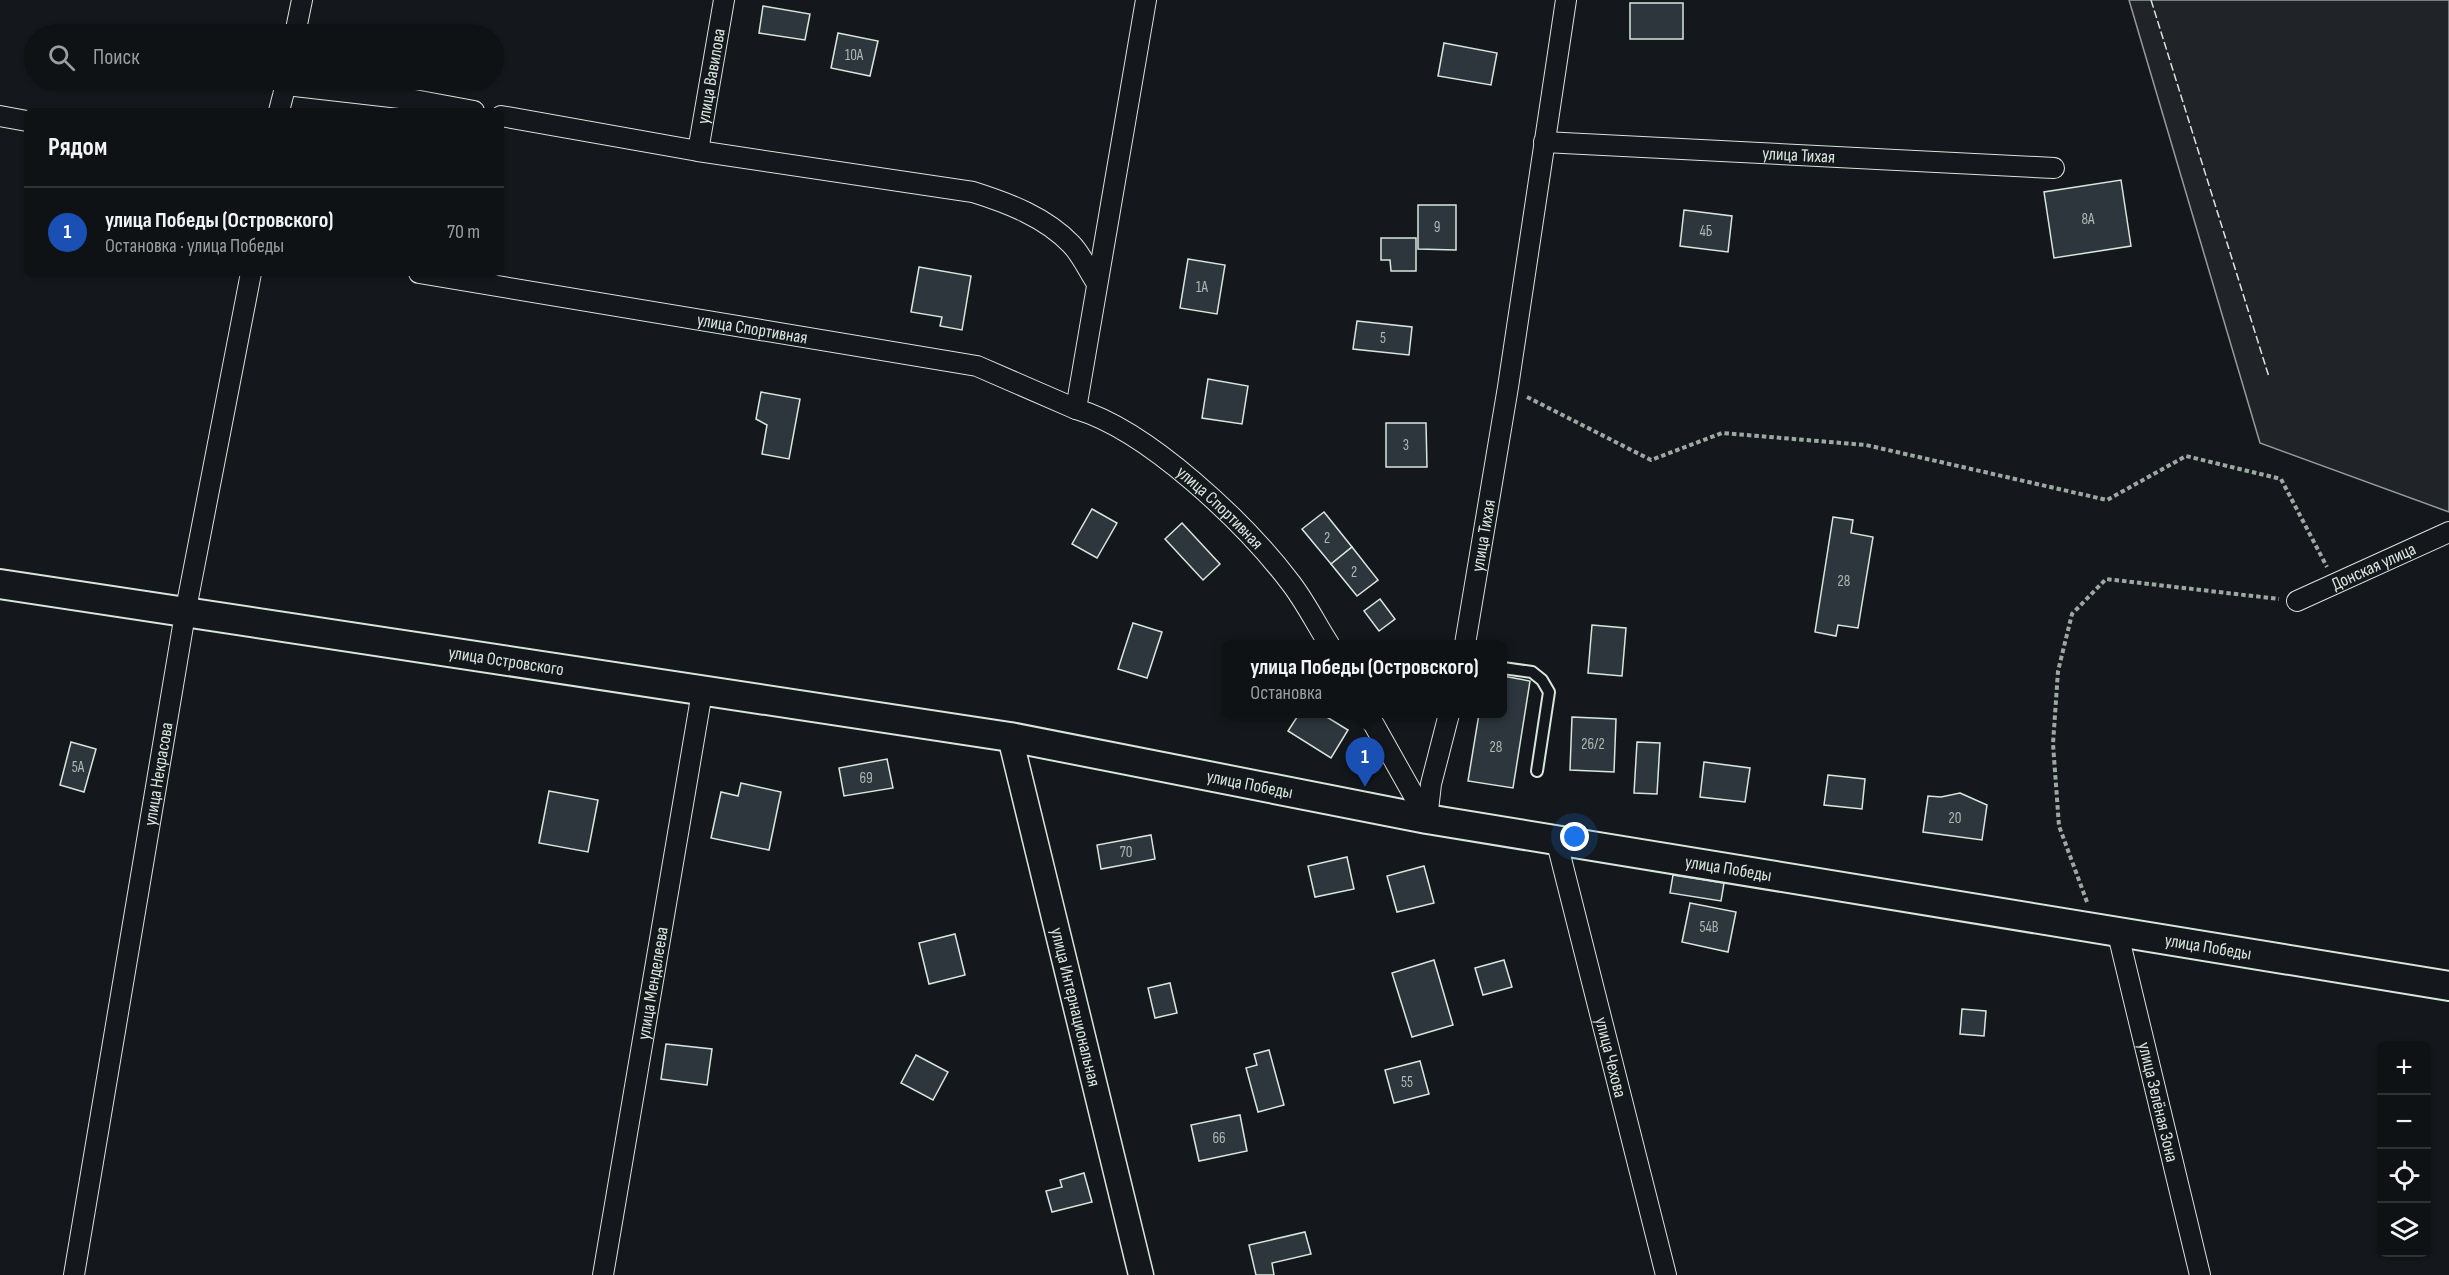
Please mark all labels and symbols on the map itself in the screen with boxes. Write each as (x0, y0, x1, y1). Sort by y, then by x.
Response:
street label: улица Вавилова (693, 27, 730, 126)
house number: 10А (845, 46, 864, 65)
street label: улица Тихая (1762, 143, 1836, 168)
house number: 8А (2082, 210, 2095, 229)
house number: 9 (1434, 218, 1440, 237)
house number: 4Б (1700, 222, 1713, 241)
house number: 1А (1196, 278, 1209, 297)
street label: улица Спортивная (695, 310, 809, 349)
house number: 5 (1380, 329, 1386, 348)
house number: 3 (1403, 436, 1409, 455)
street label: улица Спортивная (1172, 462, 1268, 554)
street label: улица Тихая (1467, 498, 1500, 573)
house number: 2 (1324, 529, 1330, 548)
street label: Донская улица (2328, 539, 2419, 595)
house number: 2 (1351, 563, 1357, 582)
house number: 28 (1838, 572, 1850, 591)
street label: улица Островского (447, 642, 565, 680)
street label: улица Некрасова (140, 721, 178, 827)
house number: 26/2 (1581, 735, 1605, 754)
pin: 1 (1346, 738, 1384, 787)
house number: 28 (1490, 738, 1502, 757)
house number: 5А (72, 758, 85, 777)
street label: улица Победы (1205, 766, 1295, 803)
house number: 69 (859, 769, 873, 788)
house number: 20 (1949, 809, 1961, 828)
your location (1560, 822, 1589, 851)
house number: 70 (1120, 843, 1132, 862)
street label: улица Победы (1684, 851, 1773, 886)
house number: 54В (1699, 918, 1719, 937)
street label: улица Менделеева (633, 925, 673, 1041)
street label: улица Интернациональная (1046, 926, 1105, 1089)
street label: улица Победы (2163, 930, 2253, 965)
street label: улица Чехова (1590, 1015, 1631, 1100)
street label: улица Зелёная Зона (2133, 1040, 2182, 1164)
house number: 55 (1401, 1073, 1413, 1092)
house number: 66 (1212, 1129, 1226, 1148)

